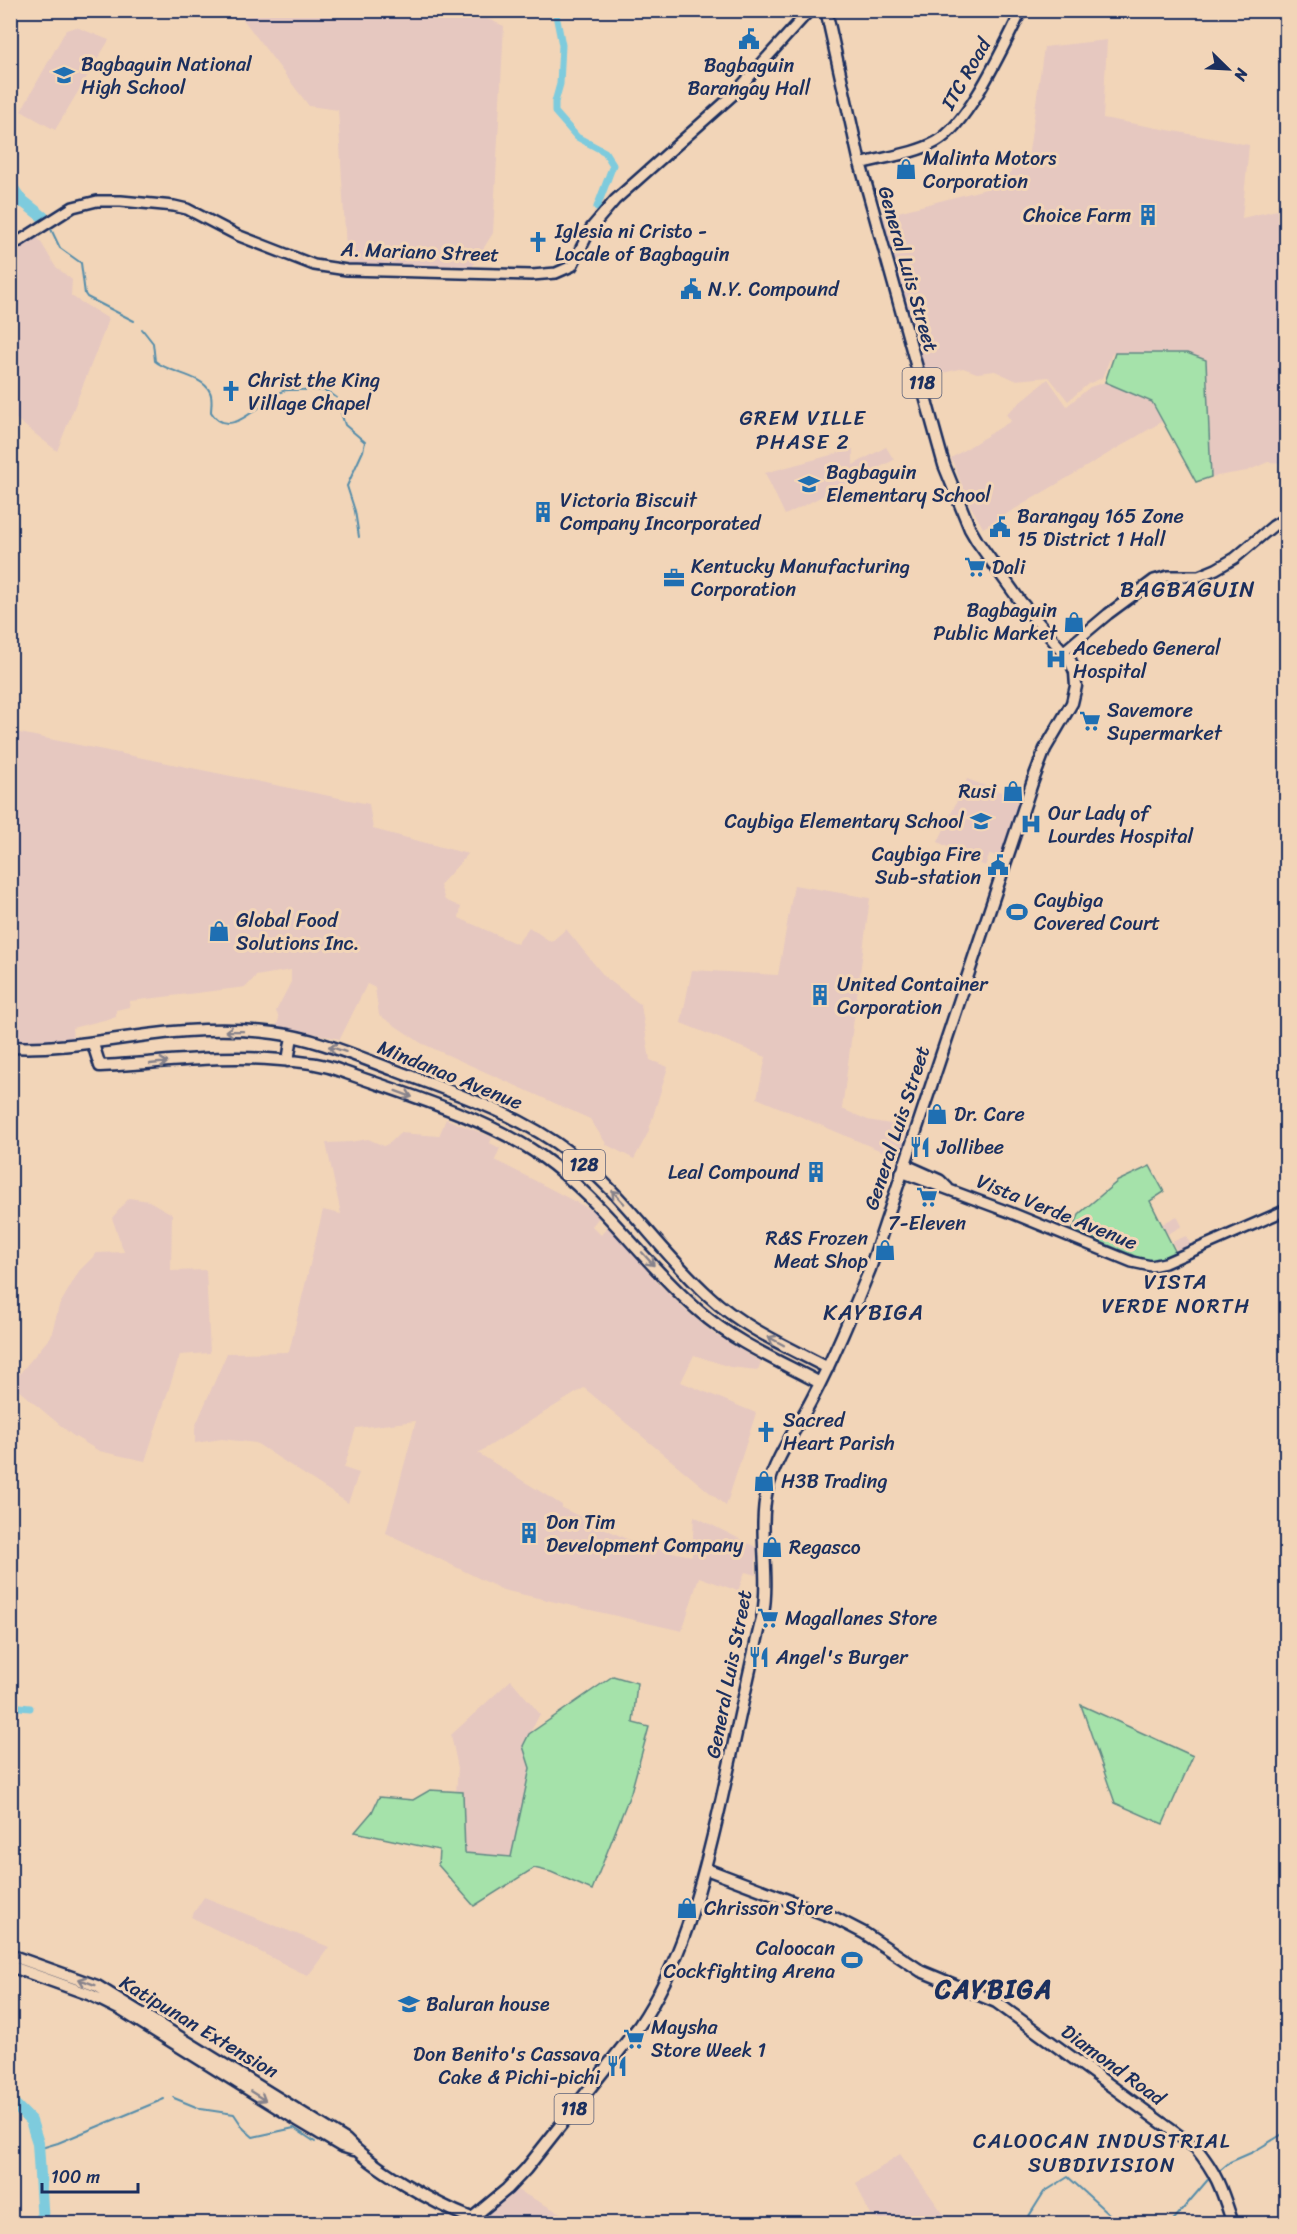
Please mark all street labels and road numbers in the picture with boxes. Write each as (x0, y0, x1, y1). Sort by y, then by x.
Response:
street label: ITC Road (931, 30, 1001, 118)
street label: General Luis Street (868, 182, 948, 356)
street label: A. Mariano Street (339, 232, 500, 272)
road number: 118 (902, 368, 942, 398)
street label: Mindanao Avenue (372, 1030, 528, 1120)
street label: General Luis Street (854, 1041, 940, 1215)
road number: 128 (563, 1150, 605, 1180)
street label: Vista Verde Avenue (971, 1164, 1143, 1260)
street label: General Luis Street (696, 1586, 763, 1761)
street label: Katipunan Extension (112, 1965, 286, 2089)
street label: Diamond Road (1053, 2015, 1174, 2116)
road number: 118 (554, 2094, 594, 2124)

